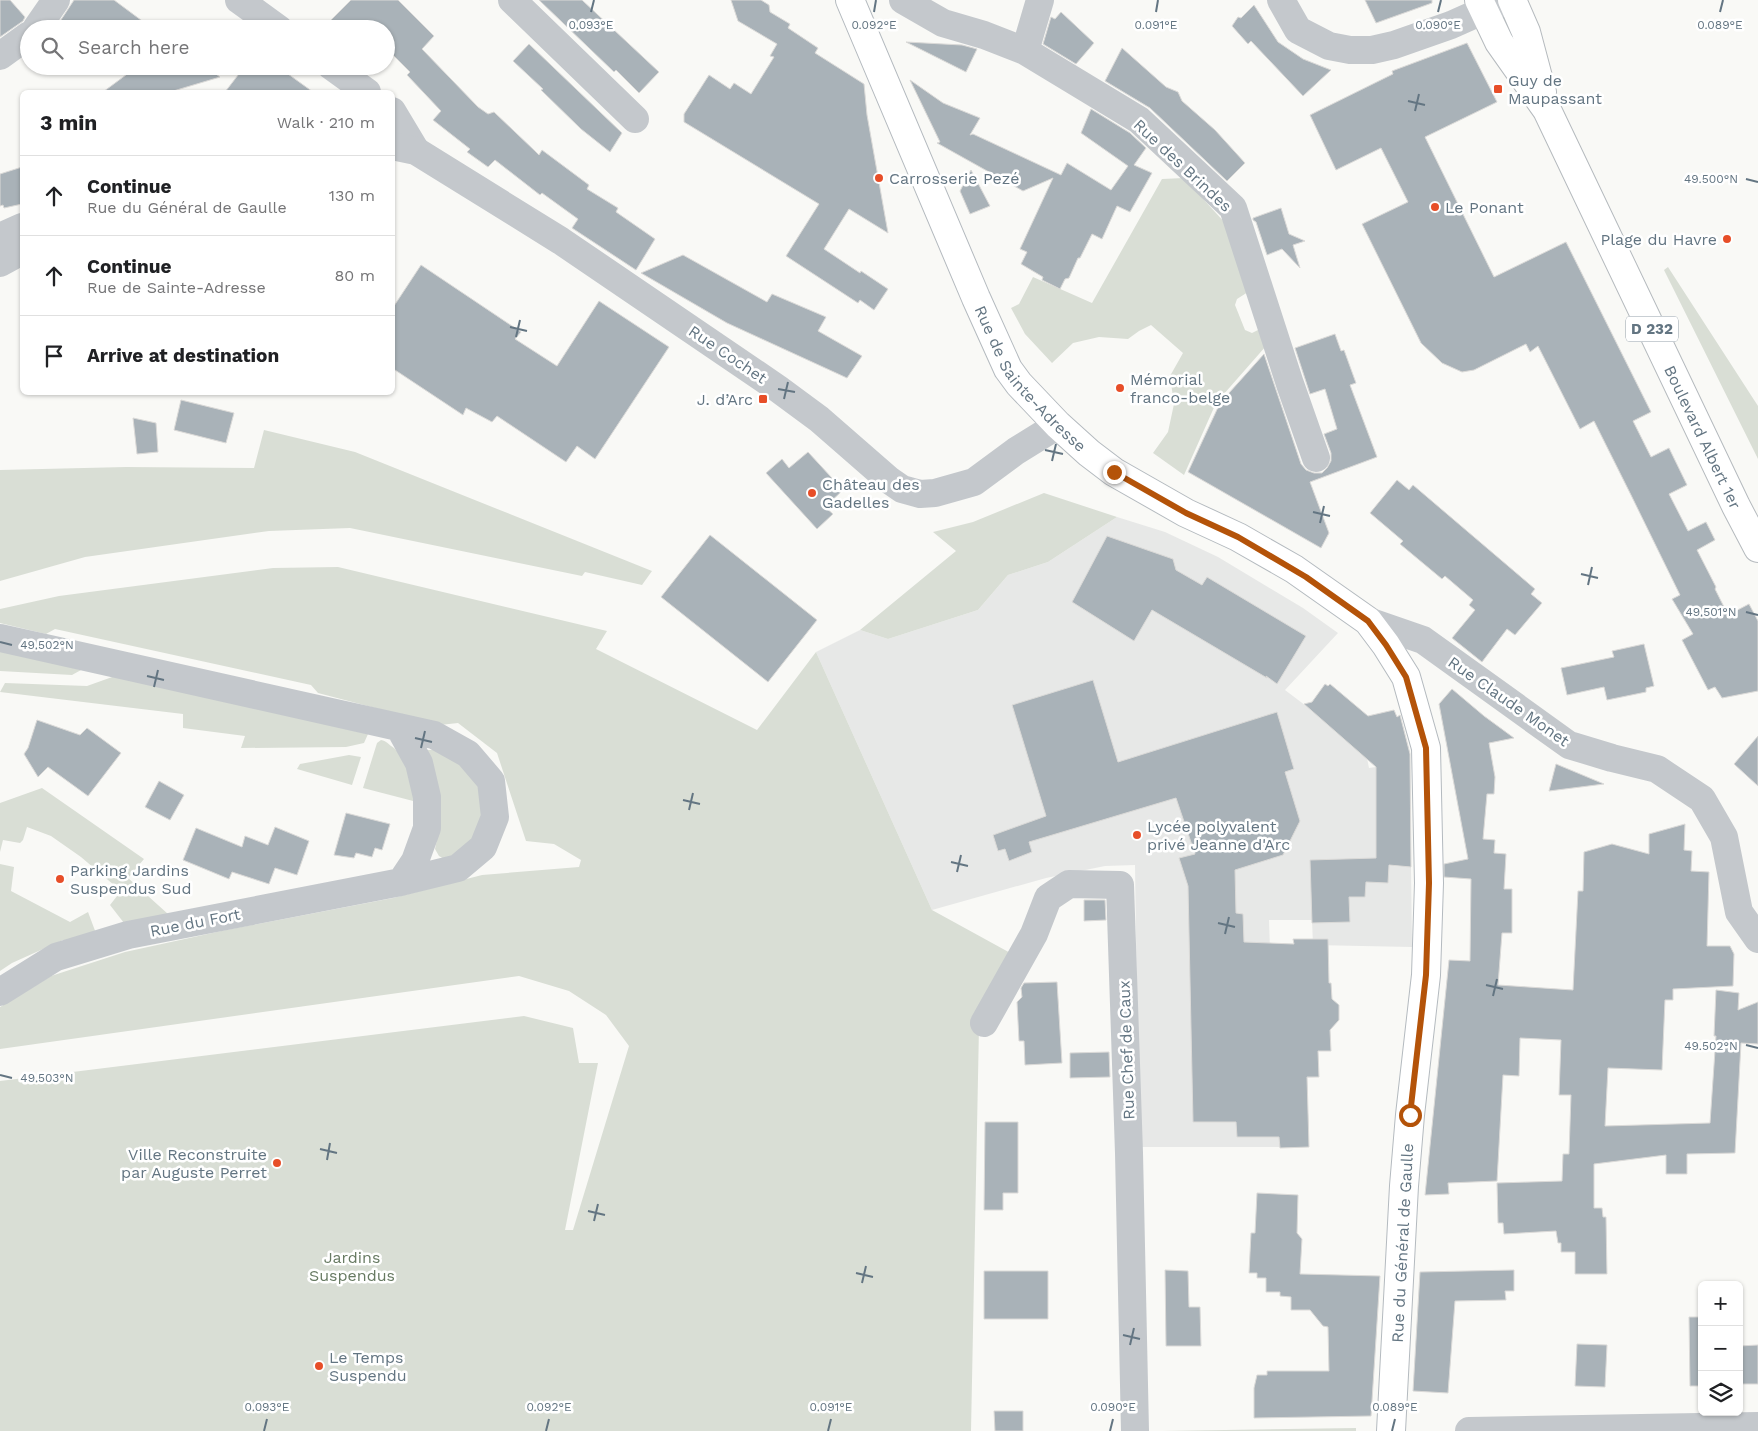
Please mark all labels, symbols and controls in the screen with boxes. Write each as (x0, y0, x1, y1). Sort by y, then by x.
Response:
text: 0.093°E (569, 18, 614, 32)
text: 0.092°E (851, 18, 897, 32)
text: 0.091°E (1135, 18, 1178, 32)
text: 0.090°E (1415, 18, 1461, 32)
text: 0.089°E (1697, 18, 1743, 32)
search box (20, 20, 395, 75)
icon: search (38, 34, 66, 62)
text: Search here (78, 36, 189, 59)
place label: Guy de Maupassant (1508, 71, 1602, 108)
marker: Guy de Maupassant (1492, 83, 1504, 95)
text: 3 min (40, 110, 97, 135)
text: Walk · 210 m (277, 113, 375, 132)
street label: Rue des Brindes (1130, 115, 1236, 216)
place label: Carrosserie Pezé (889, 169, 1020, 188)
marker: Carrosserie Pezé (873, 172, 885, 184)
text: 49.500°N (1684, 172, 1738, 186)
text: Continue (87, 175, 171, 198)
icon: ahead (40, 182, 68, 210)
text: 130 m (329, 186, 375, 205)
text: Rue du Général de Gaulle (87, 198, 287, 217)
place label: Le Ponant (1445, 198, 1524, 217)
marker: Le Ponant (1429, 201, 1441, 213)
place label: Plage du Havre (1600, 230, 1717, 249)
marker: Plage du Havre (1721, 233, 1733, 245)
text: Continue (87, 255, 171, 278)
icon: ahead (40, 262, 68, 290)
text: 80 m (334, 266, 375, 285)
text: Rue de Sainte-Adresse (87, 278, 266, 297)
street label: Rue de Sainte-Adresse (971, 303, 1090, 456)
road number: D 232 (1626, 316, 1678, 342)
street label: Rue Cochet (685, 321, 771, 388)
icon: arrive (40, 342, 68, 370)
text: Arrive at destination (87, 344, 279, 367)
street label: Boulevard Albert 1er (1660, 362, 1745, 512)
place label: Mémorial franco-belge (1130, 370, 1230, 407)
marker: Mémorial franco-belge (1114, 382, 1126, 394)
place label: J. d’Arc (697, 390, 753, 409)
marker: J. d’Arc (757, 393, 769, 405)
route end (1103, 461, 1126, 484)
place label: Château des Gadelles (822, 475, 920, 512)
marker: Château des Gadelles (806, 487, 818, 499)
text: 49.501°N (1685, 605, 1737, 619)
text: 49.502°N (20, 638, 74, 652)
street label: Rue Claude Monet (1445, 653, 1573, 750)
place label: Lycée polyvalent privé Jeanne d'Arc (1147, 817, 1290, 854)
marker: Lycée polyvalent privé Jeanne d'Arc (1131, 829, 1143, 841)
place label: Parking Jardins Suspendus Sud (70, 861, 192, 898)
marker: Parking Jardins Suspendus Sud (54, 873, 66, 885)
street label: Rue du Fort (148, 904, 242, 941)
street label: Rue Chef de Caux (1115, 980, 1138, 1120)
text: 49.502°N (1684, 1039, 1738, 1053)
text: 49.503°N (20, 1071, 74, 1085)
route start (1399, 1104, 1422, 1127)
street label: Rue du Général de Gaulle (1388, 1143, 1417, 1343)
place label: Ville Reconstruite par Auguste Perret (121, 1145, 267, 1182)
marker: Ville Reconstruite par Auguste Perret (271, 1157, 283, 1169)
park label: Jardins Suspendus (309, 1248, 395, 1285)
map controls (1698, 1281, 1743, 1416)
button: + (1698, 1281, 1743, 1326)
button: − (1698, 1326, 1743, 1371)
place label: Le Temps Suspendu (329, 1348, 407, 1385)
marker: Le Temps Suspendu (313, 1360, 325, 1372)
button: layers (1698, 1371, 1743, 1416)
text: 0.093°E (245, 1400, 290, 1414)
text: 0.092°E (526, 1400, 572, 1414)
text: 0.091°E (810, 1400, 853, 1414)
text: 0.090°E (1090, 1400, 1136, 1414)
text: 0.089°E (1372, 1400, 1418, 1414)

